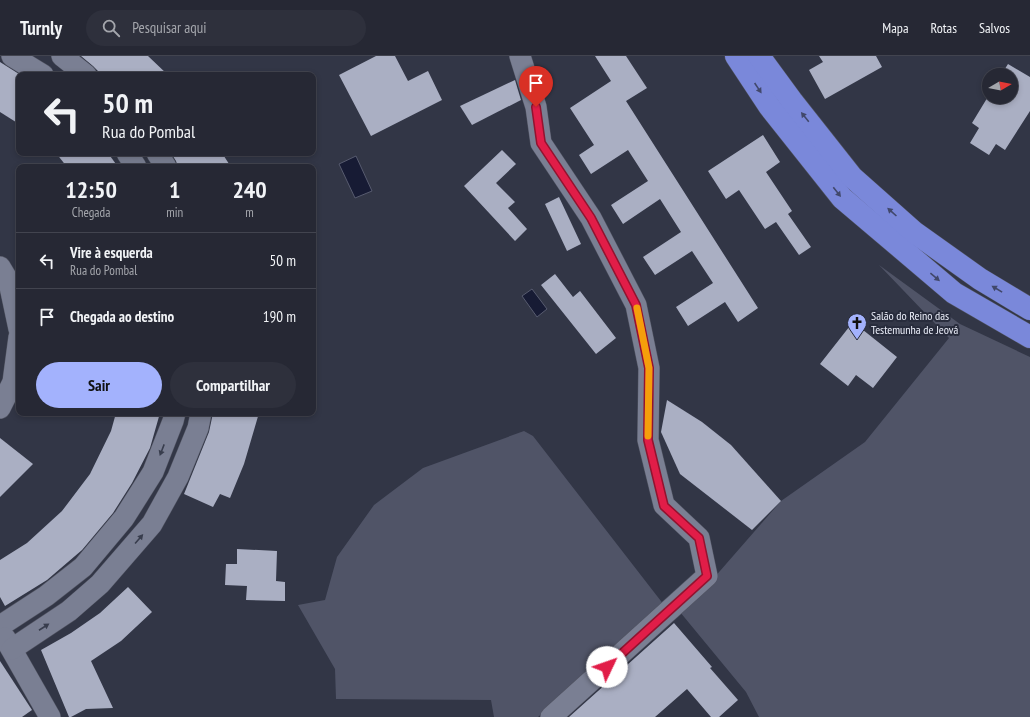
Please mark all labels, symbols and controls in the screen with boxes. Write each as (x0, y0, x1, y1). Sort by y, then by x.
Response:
search box (86, 10, 366, 46)
text: Turnly (20, 16, 62, 40)
icon: search (100, 17, 122, 39)
text: Pesquisar aqui (132, 18, 207, 37)
text: Mapa (882, 19, 909, 37)
text: Rotas (931, 19, 957, 37)
text: Salvos (979, 19, 1010, 37)
pin (519, 66, 553, 107)
north arrow (982, 68, 1018, 104)
map controls (982, 68, 1018, 104)
icon: arrive (525, 72, 547, 94)
one-way arrow (754, 83, 762, 94)
text: 50 m (102, 84, 153, 121)
icon: left (36, 88, 88, 140)
one-way arrow (800, 111, 809, 122)
text: Rua do Pombal (102, 120, 195, 143)
text: 12:50 (65, 174, 117, 205)
text: 1 (169, 174, 180, 205)
text: 240 (232, 174, 267, 205)
one-way arrow (832, 186, 841, 197)
text: Chegada (72, 204, 110, 221)
text: min (166, 204, 183, 221)
text: m (245, 204, 254, 221)
one-way arrow (887, 208, 897, 217)
text: Vire à esquerda (70, 243, 153, 262)
icon: left (36, 250, 58, 272)
text: 50 m (270, 251, 296, 270)
text: Rua do Pombal (70, 262, 137, 279)
one-way arrow (930, 272, 939, 281)
one-way arrow (991, 286, 1003, 293)
icon: arrive (36, 306, 58, 328)
text: Chegada ao destino (70, 307, 174, 326)
text: 190 m (263, 307, 296, 326)
place label: Salão do Reino das Testemunha de Jeová (871, 308, 958, 337)
church icon: Salão do Reino das Testemunha de Jeová (846, 312, 868, 340)
button: Sair (36, 362, 162, 408)
button: Compartilhar (170, 362, 296, 408)
one-way arrow (158, 444, 164, 456)
one-way arrow (134, 534, 143, 544)
one-way arrow (39, 623, 49, 631)
position arrow (586, 646, 628, 688)

